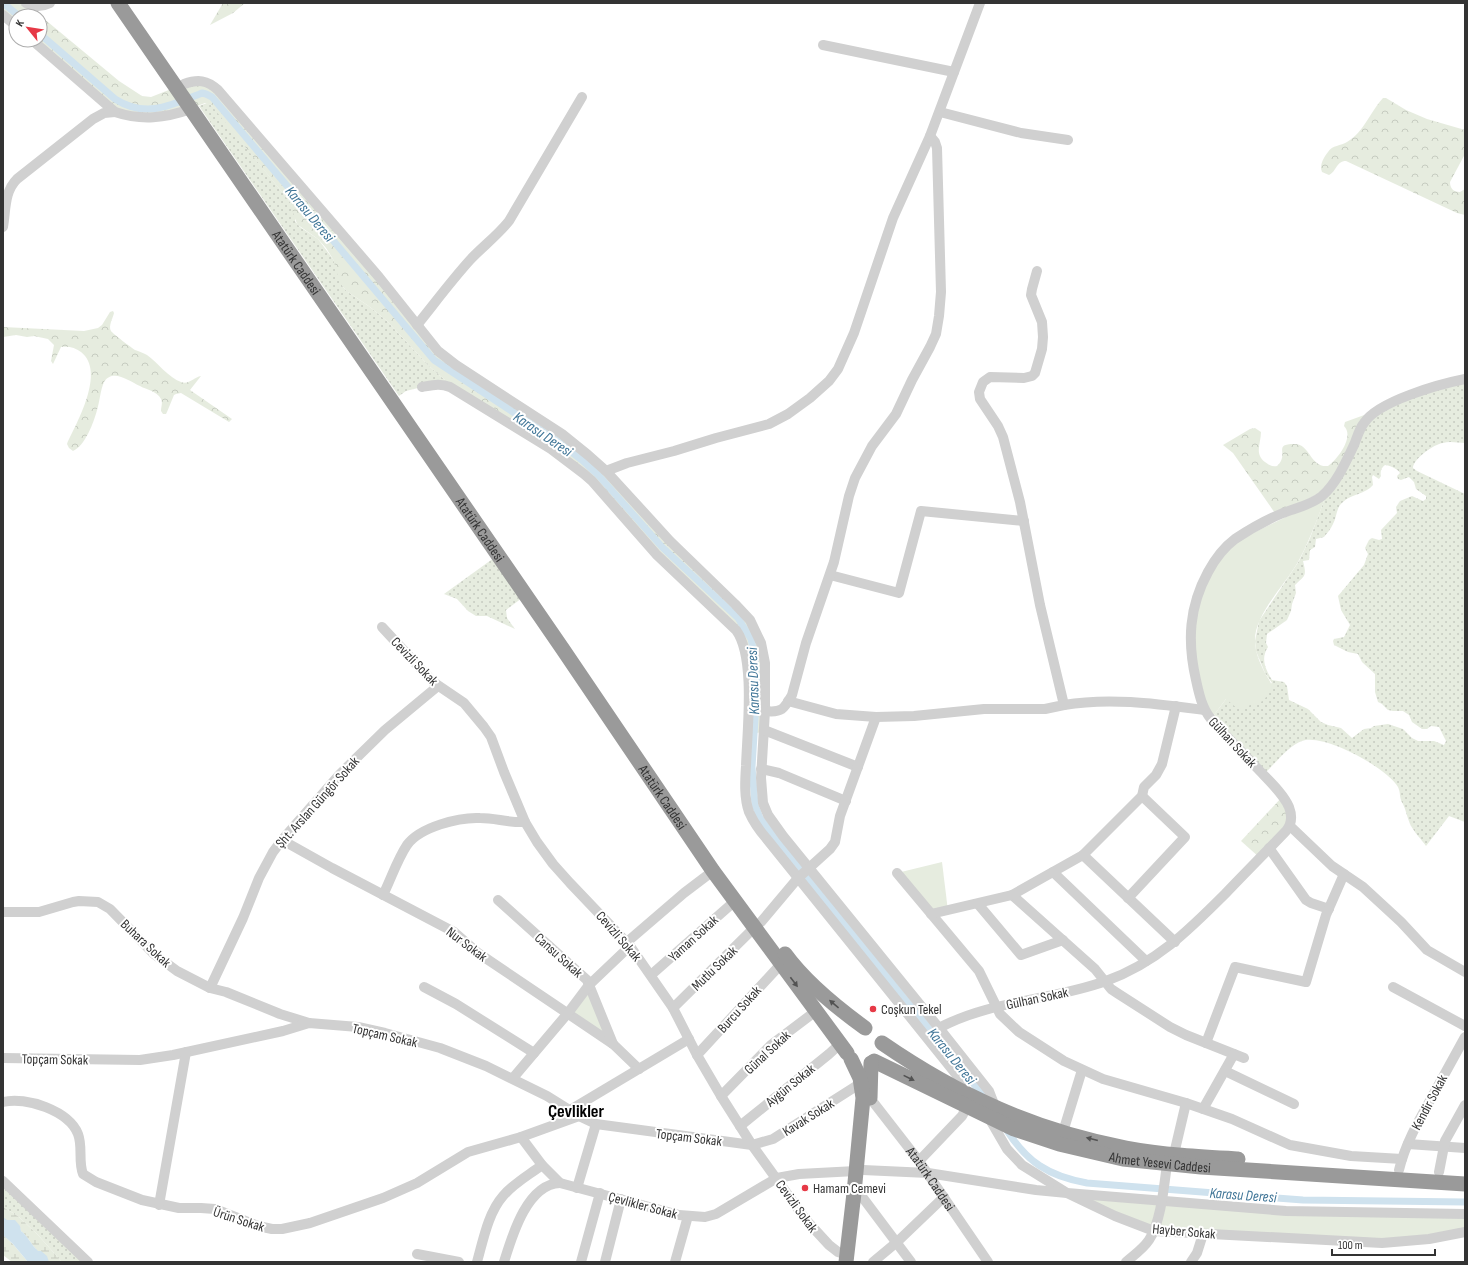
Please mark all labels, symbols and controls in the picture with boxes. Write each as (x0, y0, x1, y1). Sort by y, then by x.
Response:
north arrow (8, 8, 48, 48)
text: K (13, 17, 27, 29)
water label: Karasu Deresi (281, 182, 339, 247)
street label: Atatürk Caddesi (268, 227, 324, 298)
water label: Karasu Deresi (510, 408, 577, 462)
street label: Atatürk Caddesi (451, 493, 508, 565)
street label: Cevizli Sokak (387, 634, 442, 690)
water label: Karasu Deresi (743, 646, 764, 715)
street label: Gülhan Sokak (1205, 714, 1261, 772)
street label: Şht. Arslan Güngör Sokak (272, 753, 363, 852)
street label: Atatürk Caddesi (634, 761, 690, 833)
street label: Cevizli Sokak (592, 908, 645, 965)
street label: Yaman Sokak (665, 911, 722, 965)
street label: Buhara Sokak (117, 916, 175, 971)
street label: Nur Sokak (443, 923, 491, 966)
street label: Cansu Sokak (531, 929, 587, 982)
street label: Mutlu Sokak (688, 942, 741, 994)
one-way arrow (790, 976, 798, 987)
street label: Burcu Sokak (714, 982, 765, 1036)
street label: Gülhan Sokak (1005, 983, 1070, 1013)
one-way arrow (828, 999, 839, 1008)
place label: Coşkun Tekel (881, 1001, 942, 1018)
marker: Coşkun Tekel (868, 1004, 878, 1014)
street label: Topçam Sokak (351, 1020, 420, 1051)
water label: Karasu Deresi (923, 1024, 981, 1089)
street label: Günal Sokak (741, 1026, 794, 1078)
street label: Topçam Sokak (22, 1050, 89, 1069)
street label: Aygün Sokak (761, 1060, 819, 1111)
street label: Kendir Sokak (1408, 1071, 1451, 1133)
one-way arrow (904, 1075, 915, 1081)
street label: Kavak Sokak (779, 1095, 838, 1140)
district label: Çevlikler (548, 1101, 605, 1122)
street label: Topçam Sokak (655, 1125, 724, 1150)
one-way arrow (1086, 1136, 1098, 1142)
street label: Atatürk Caddesi (901, 1143, 959, 1214)
street label: Ahmet Yesevi Caddesi (1107, 1148, 1211, 1177)
street label: Cevizli Sokak (772, 1177, 822, 1236)
place label: Hamam Cemevi (813, 1180, 886, 1197)
marker: Hamam Cemevi (800, 1183, 810, 1193)
water label: Karasu Deresi (1209, 1184, 1278, 1207)
street label: Çevlikler Sokak (606, 1188, 680, 1223)
street label: Ürün Sokak (211, 1203, 267, 1236)
street label: Hayber Sokak (1152, 1220, 1217, 1243)
scale bar (1332, 1231, 1435, 1257)
text: 100 m (1338, 1238, 1363, 1253)

